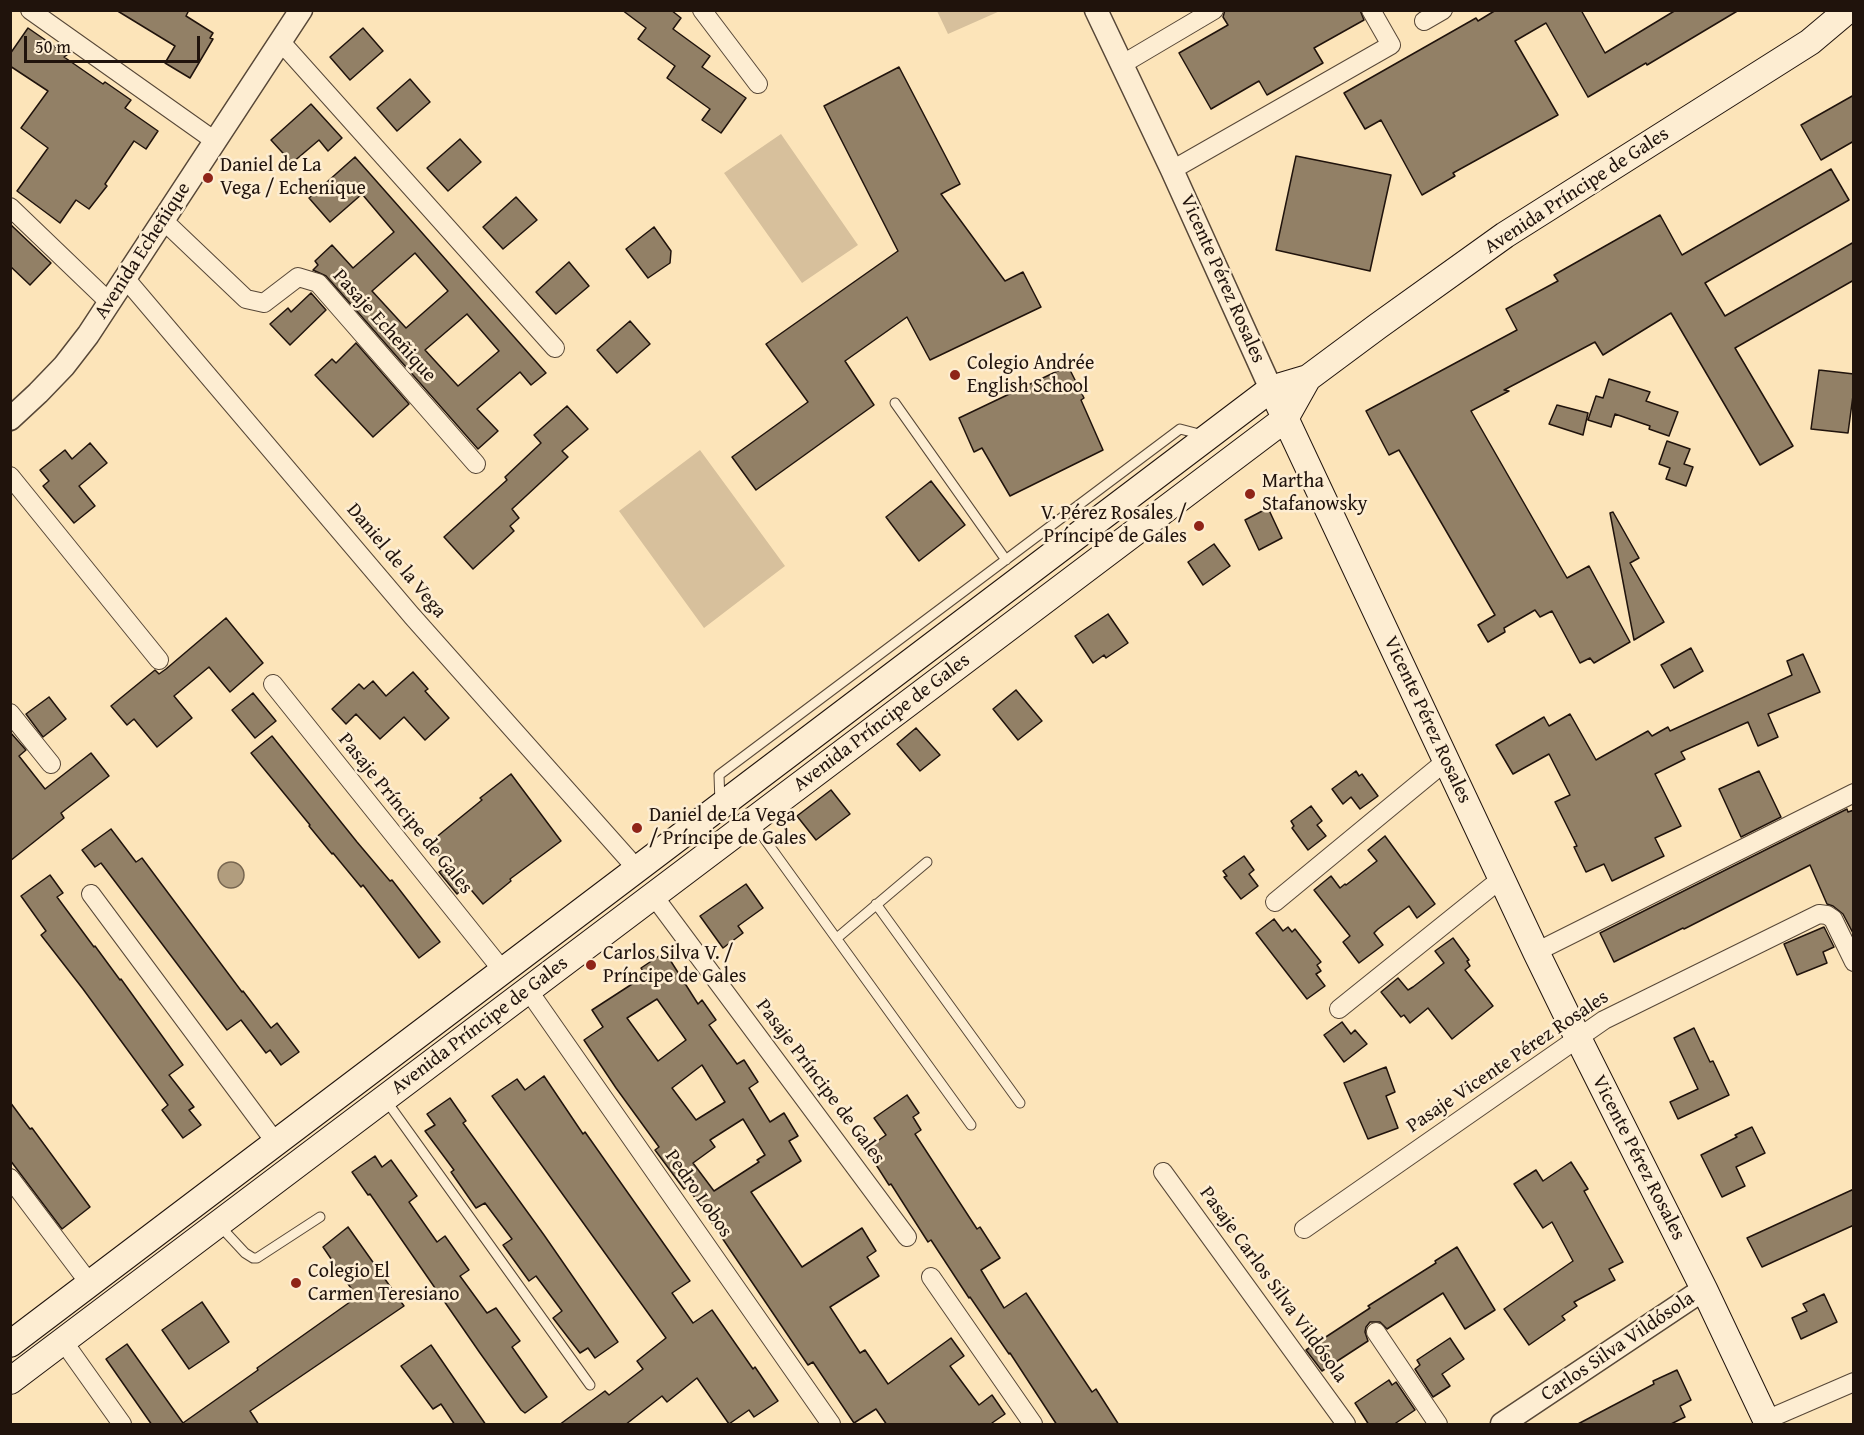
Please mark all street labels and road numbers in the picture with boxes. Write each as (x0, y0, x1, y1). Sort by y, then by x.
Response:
street label: Avenida Príncipe de Gales (1480, 122, 1674, 260)
street label: Avenida Echeñique (90, 178, 196, 324)
street label: Vicente Pérez Rosales (1174, 191, 1270, 367)
street label: Pasaje Echeñique (327, 265, 441, 387)
street label: Daniel de la Vega (341, 499, 451, 623)
street label: Vicente Pérez Rosales (1378, 633, 1476, 807)
street label: Avenida Príncipe de Gales (789, 649, 975, 797)
street label: Pasaje Príncipe de Gales (333, 729, 477, 899)
street label: Avenida Príncipe de Gales (387, 952, 573, 1100)
street label: Pasaje Vicente Pérez Rosales (1402, 985, 1614, 1139)
street label: Pasaje Príncipe de Gales (750, 995, 890, 1169)
street label: Vicente Pérez Rosales (1586, 1072, 1690, 1244)
street label: Pedro Lobos (659, 1145, 737, 1243)
street label: Pasaje Carlos Silva Vildósola (1194, 1182, 1352, 1388)
street label: Carlos Silva Vildósola (1537, 1287, 1699, 1407)

